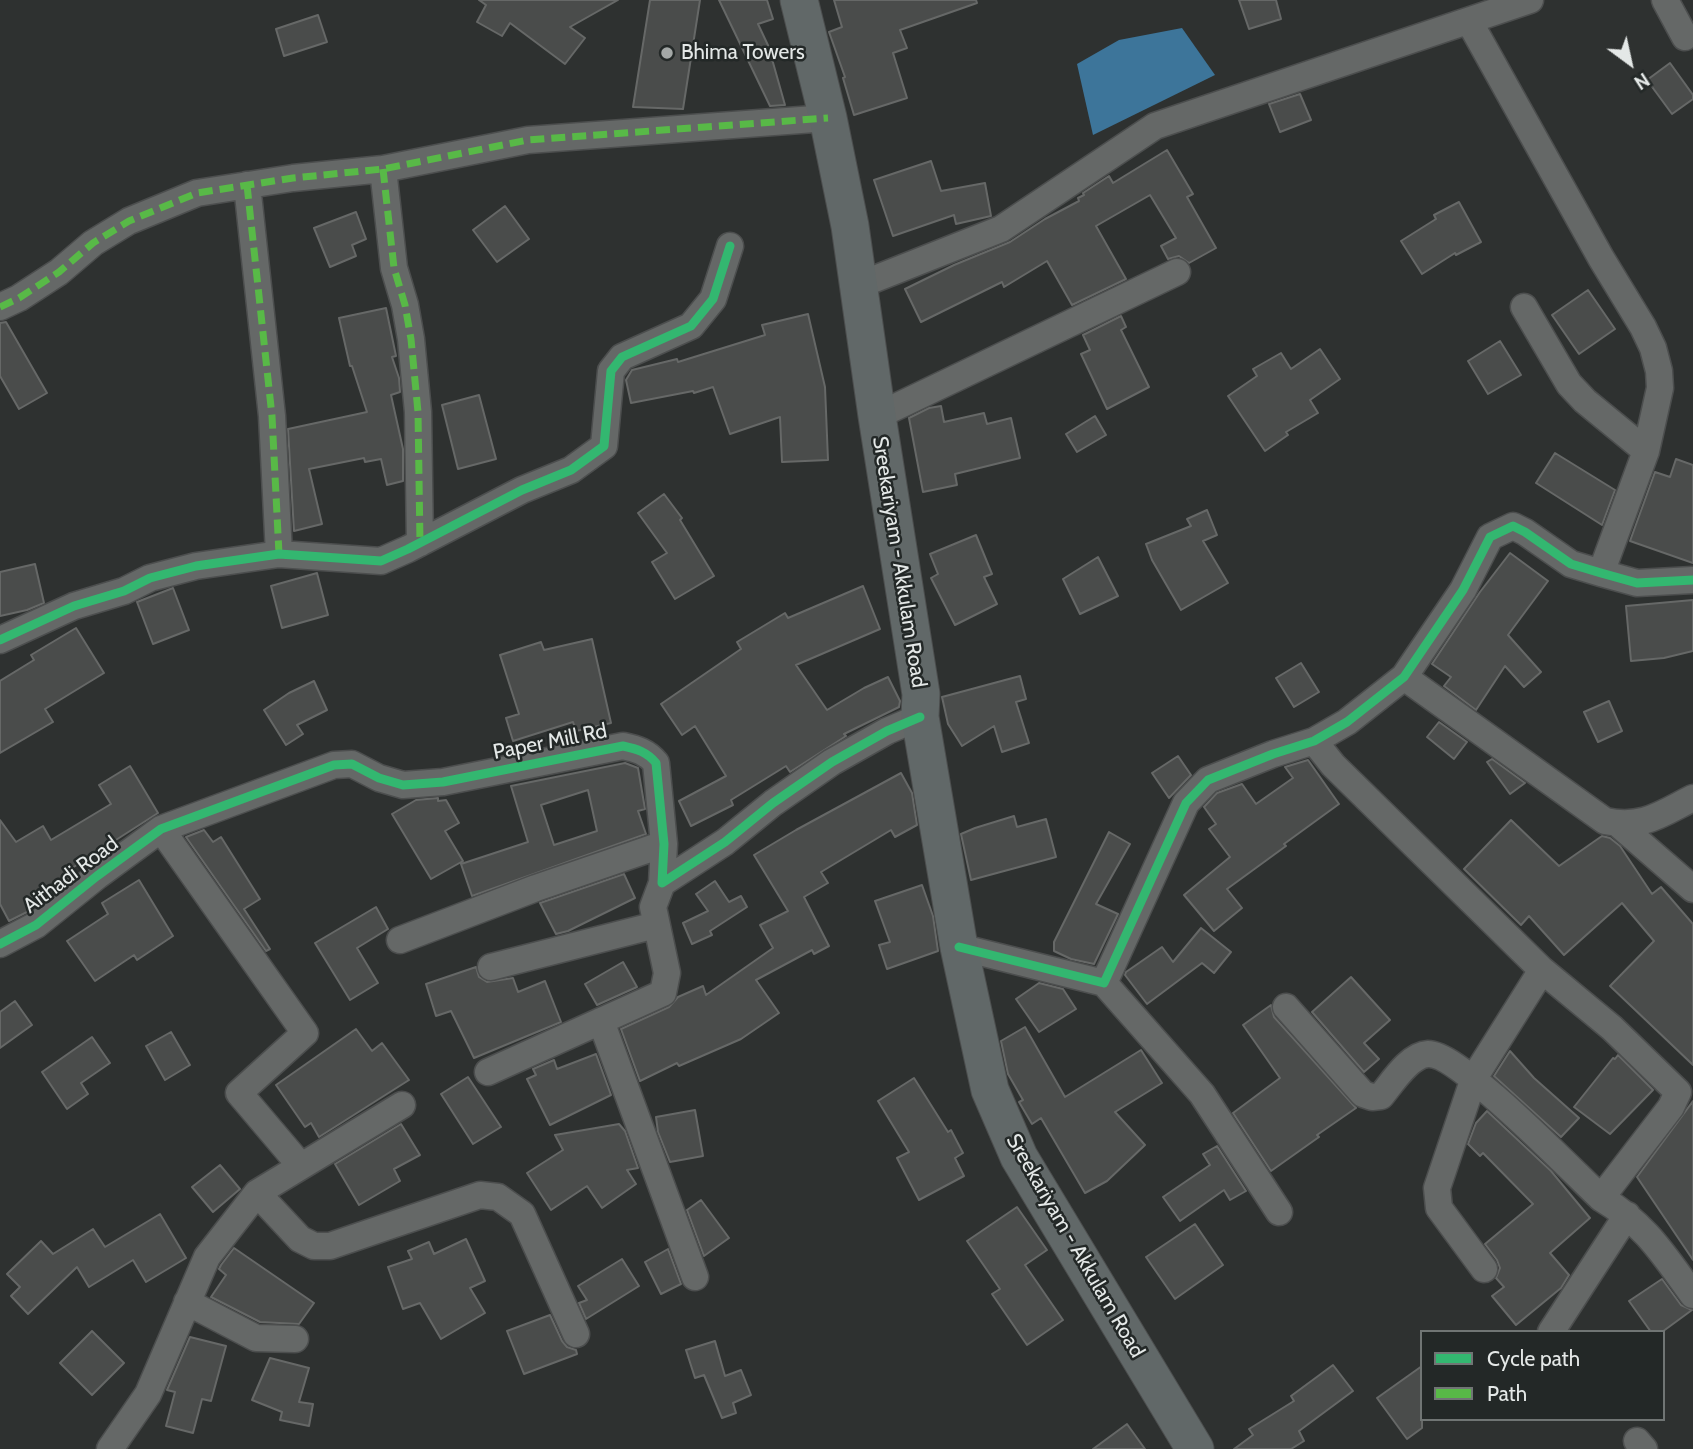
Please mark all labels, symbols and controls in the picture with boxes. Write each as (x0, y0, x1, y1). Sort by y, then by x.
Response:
north arrow (1595, 28, 1665, 98)
place label: Bhima Towers (681, 40, 805, 66)
marker: Bhima Towers (659, 45, 675, 61)
text: N (1630, 68, 1654, 94)
street label: Sreekariyam - Akkulam Road (867, 434, 931, 690)
street label: Paper Mill Rd (491, 719, 609, 765)
street label: Aithadi Road (19, 831, 123, 919)
street label: Sreekariyam - Akkulam Road (1001, 1130, 1149, 1362)
legend (1420, 1330, 1665, 1421)
text: Cycle path (1487, 1346, 1580, 1371)
text: Path (1487, 1381, 1527, 1406)

